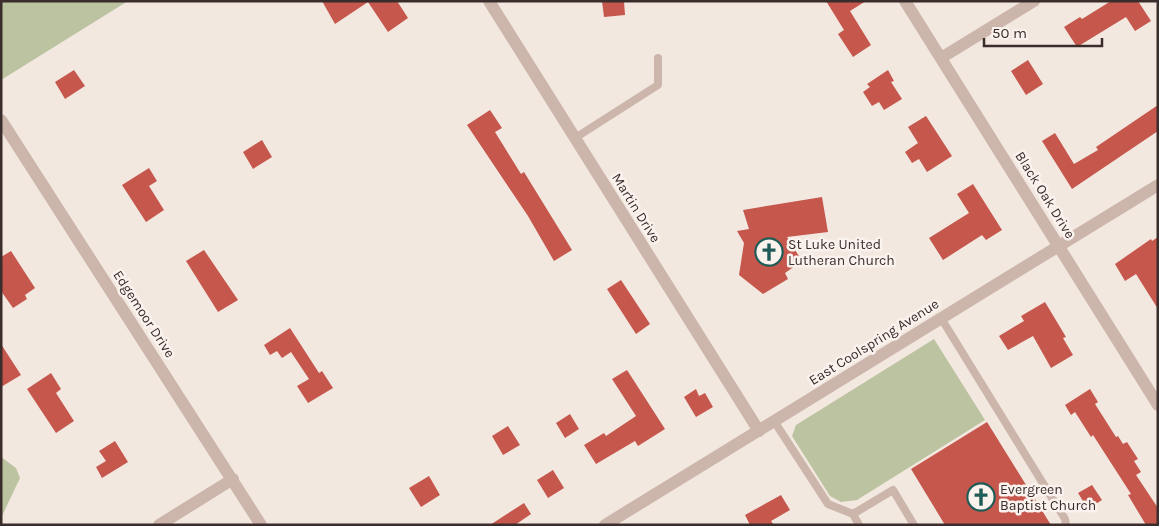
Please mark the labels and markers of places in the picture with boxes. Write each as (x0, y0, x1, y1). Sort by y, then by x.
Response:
place label: St Luke United Lutheran Church (788, 236, 895, 269)
church icon: St Luke United Lutheran Church (754, 237, 784, 267)
place label: Evergreen Baptist Church (1000, 481, 1096, 514)
church icon: Evergreen Baptist Church (966, 482, 996, 512)

